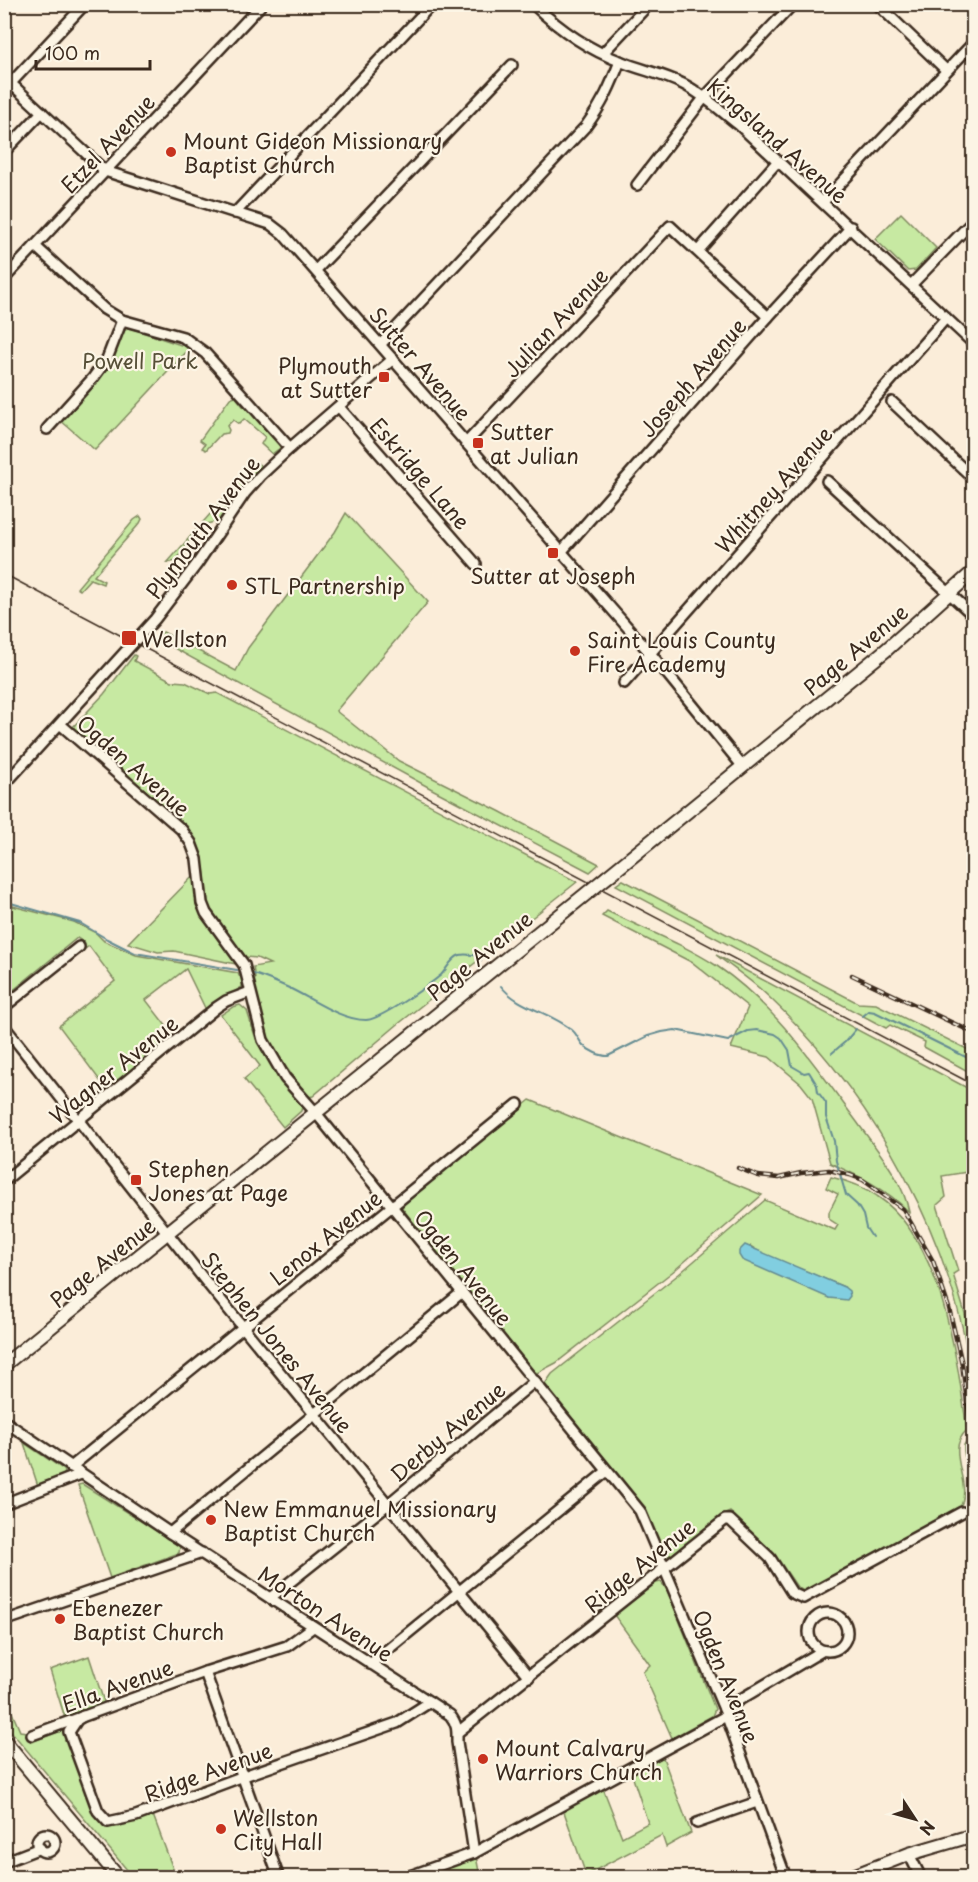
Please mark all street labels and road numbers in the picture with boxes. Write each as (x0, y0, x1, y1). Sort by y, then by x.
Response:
street label: Kingsland Avenue (701, 70, 855, 210)
street label: Etzel Avenue (53, 86, 161, 200)
street label: Julian Avenue (495, 260, 615, 384)
street label: Sutter Avenue (362, 299, 480, 427)
street label: Joseph Avenue (631, 310, 753, 444)
street label: Eskridge Lane (363, 410, 479, 536)
street label: Whitney Avenue (707, 418, 839, 560)
street label: Plymouth Avenue (137, 449, 267, 605)
street label: Page Avenue (796, 596, 914, 702)
street label: Ogden Avenue (70, 707, 198, 823)
street label: Page Avenue (419, 902, 539, 1008)
street label: Wagner Avenue (42, 1007, 184, 1131)
street label: Lenox Avenue (262, 1182, 388, 1292)
street label: Ogden Avenue (407, 1202, 521, 1332)
street label: Page Avenue (42, 1209, 162, 1315)
street label: Stephen Jones Avenue (195, 1245, 361, 1439)
street label: Derby Avenue (382, 1373, 512, 1489)
street label: Ridge Avenue (577, 1510, 701, 1620)
street label: Morton Avenue (252, 1557, 400, 1669)
street label: Ogden Avenue (686, 1605, 768, 1747)
street label: Ella Avenue (57, 1650, 177, 1720)
street label: Ridge Avenue (139, 1733, 277, 1809)

